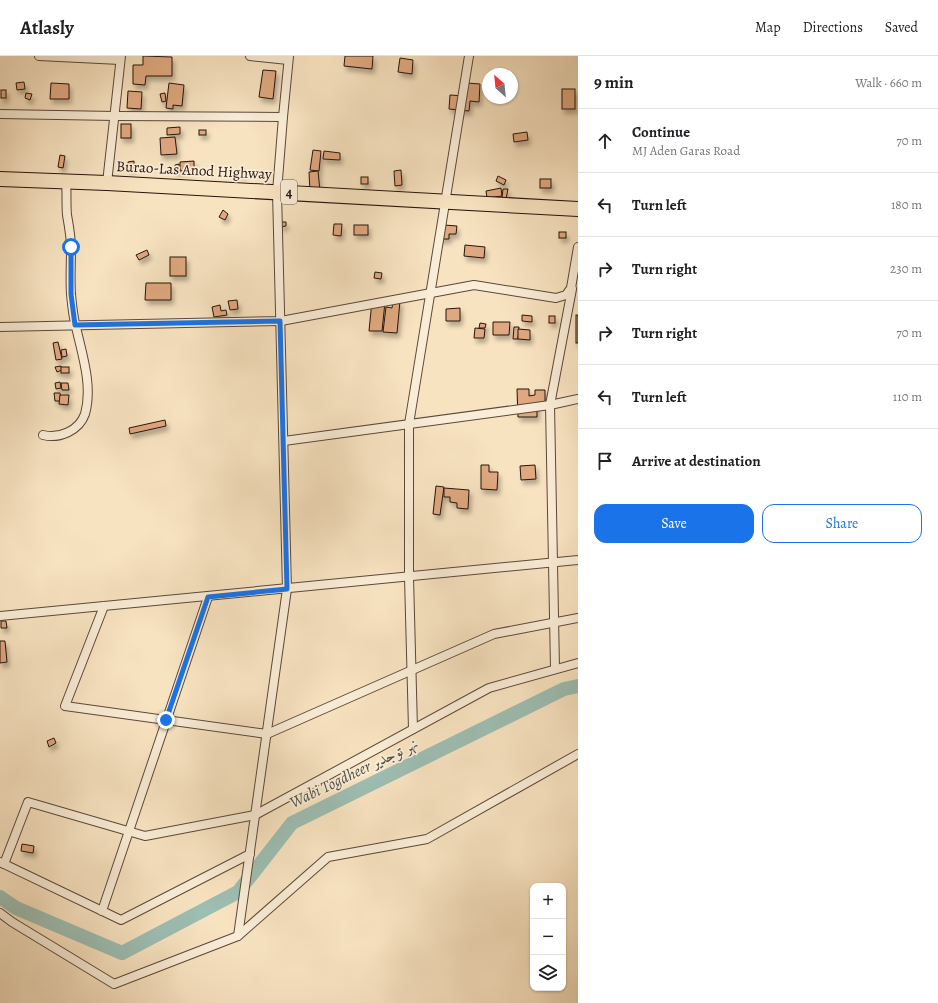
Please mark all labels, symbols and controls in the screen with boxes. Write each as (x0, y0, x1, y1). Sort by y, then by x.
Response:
text: Atlasly (20, 15, 74, 41)
text: Map (755, 18, 781, 37)
text: Directions (803, 18, 863, 37)
text: Saved (885, 18, 918, 37)
north arrow (482, 68, 518, 104)
text: 9 min (594, 71, 634, 94)
text: Walk · 660 m (855, 74, 922, 91)
text: Continue (632, 122, 690, 142)
icon: ahead (594, 130, 616, 152)
text: 70 m (896, 132, 922, 149)
text: MJ Aden Garas Road (632, 142, 740, 159)
street label: Burao-Las Anod Highway (116, 156, 272, 184)
road number: 4 (281, 180, 297, 204)
icon: left (594, 194, 616, 216)
text: Turn left (632, 195, 687, 215)
text: 180 m (891, 196, 922, 213)
route start (62, 238, 80, 256)
icon: right (594, 258, 616, 280)
text: Turn right (632, 259, 697, 279)
text: 230 m (890, 260, 922, 277)
icon: right (594, 322, 616, 344)
text: Turn right (632, 323, 697, 343)
text: 70 m (896, 324, 922, 341)
icon: left (594, 386, 616, 408)
text: Turn left (632, 387, 687, 407)
text: 110 m (893, 388, 922, 405)
icon: arrive (594, 450, 616, 472)
text: Arrive at destination (632, 451, 761, 471)
button: Save (594, 504, 754, 543)
button: Share (762, 504, 922, 543)
route end (157, 711, 175, 729)
water label: Wabi Togdheer نهر توجدير (286, 732, 422, 814)
map controls (530, 883, 566, 991)
button: + (530, 883, 566, 919)
button: − (530, 919, 566, 955)
button: layers (530, 955, 566, 991)

